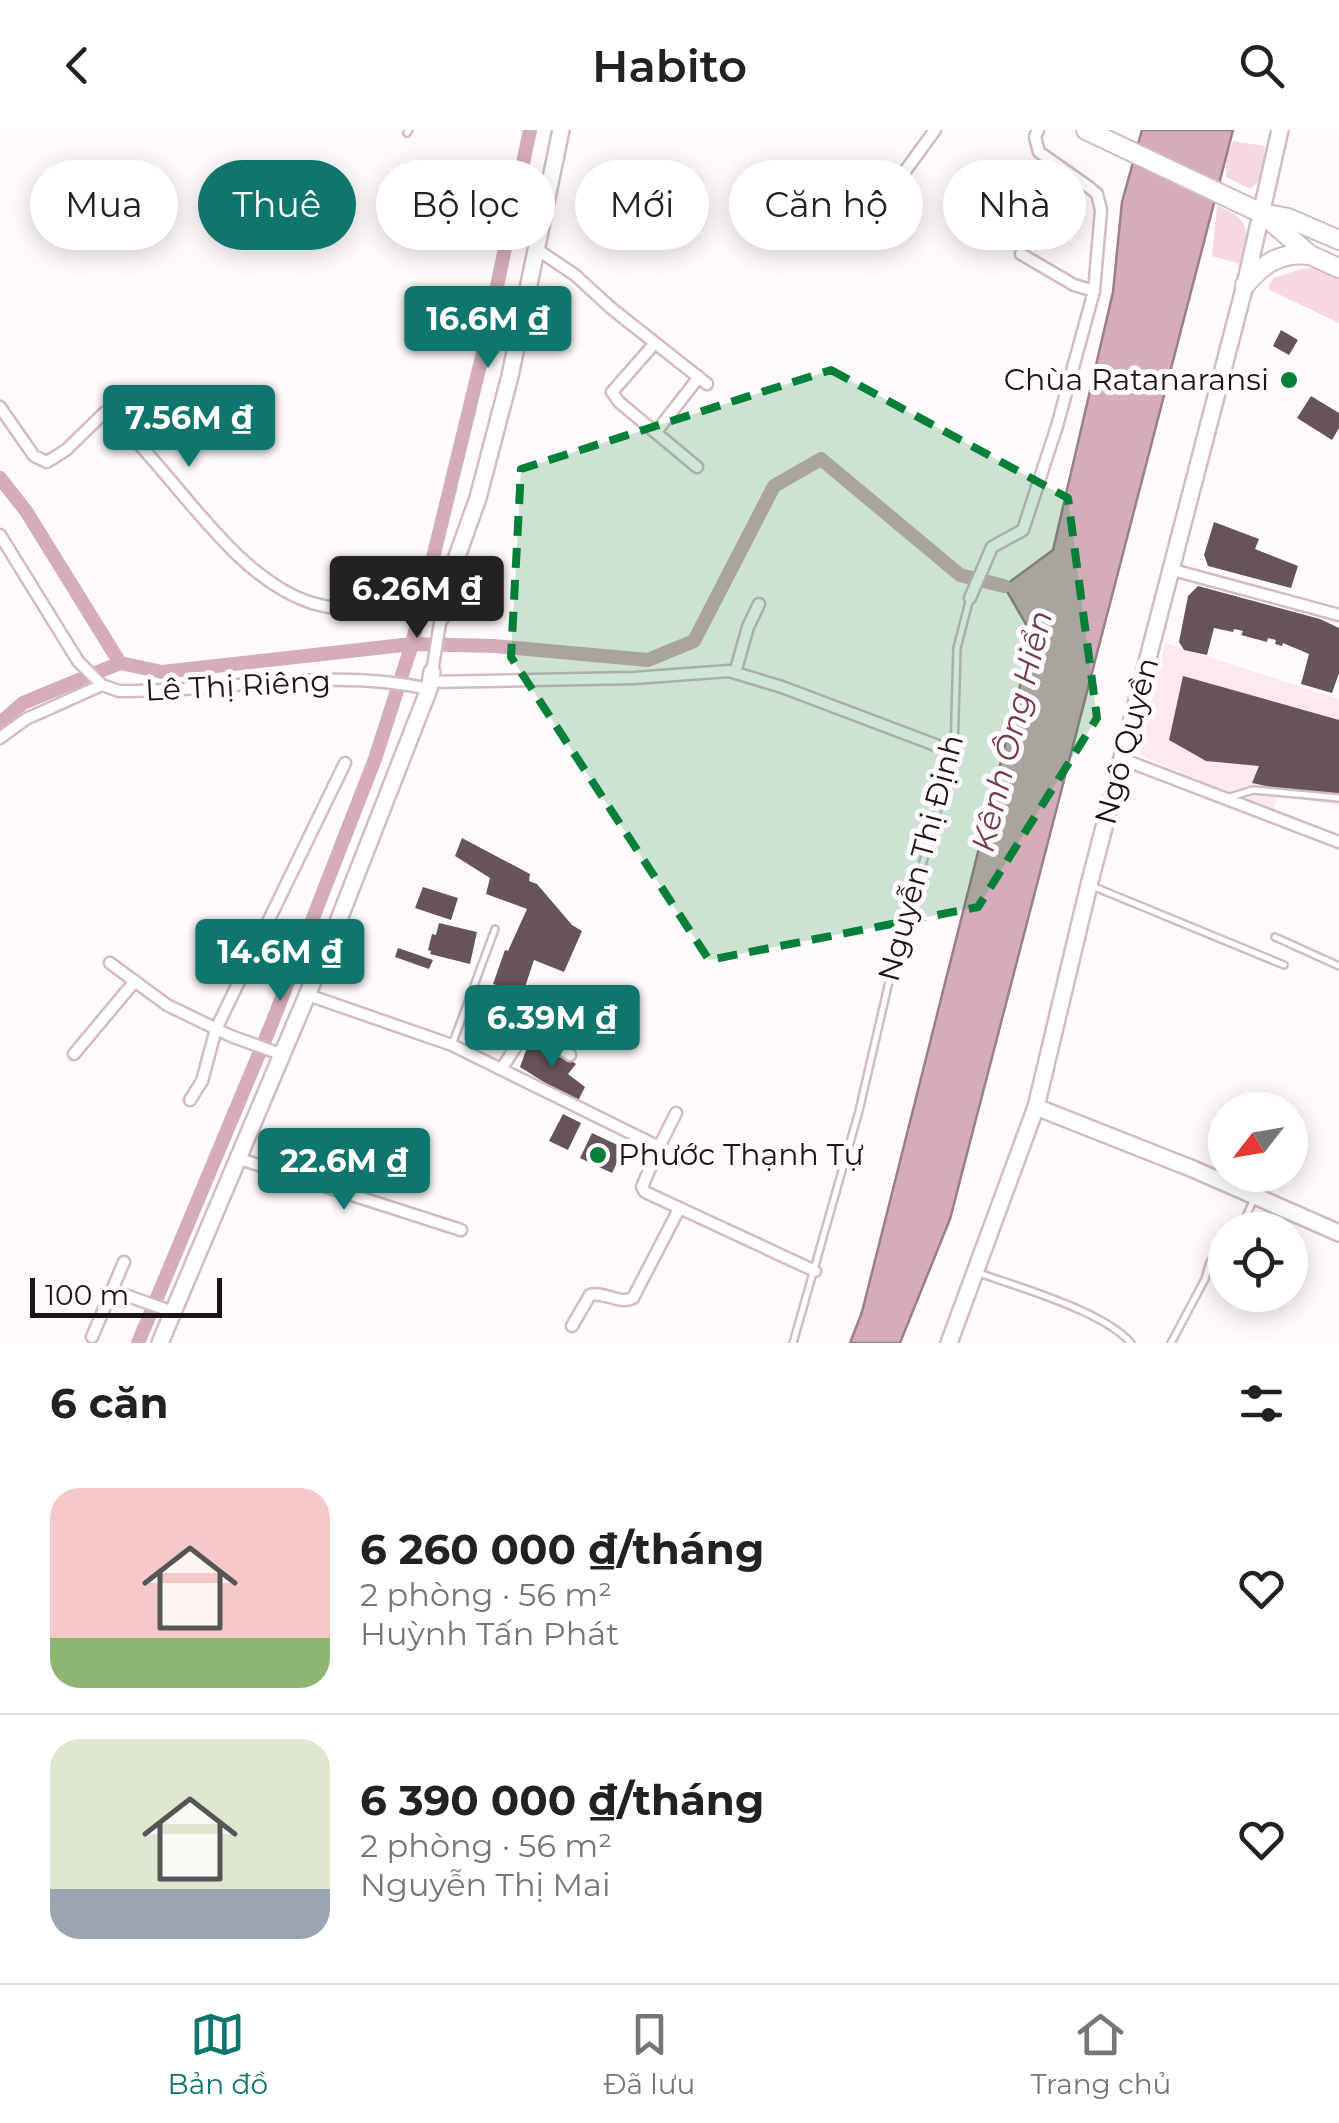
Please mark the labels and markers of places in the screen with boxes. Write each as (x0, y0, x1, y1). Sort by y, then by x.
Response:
pin: 16.6M ₫ (396, 286, 580, 371)
place label: Chùa Ratanaransi (1004, 361, 1269, 398)
marker: Chùa Ratanaransi (1278, 369, 1300, 391)
pin: 7.56M ₫ (97, 385, 281, 470)
pin: 6.26M ₫ (325, 556, 509, 641)
pin: 14.6M ₫ (188, 919, 372, 1004)
pin: 6.39M ₫ (460, 985, 644, 1070)
pin: 22.6M ₫ (252, 1128, 436, 1213)
place label: Phước Thạnh Tự (618, 1136, 864, 1173)
marker: Phước Thạnh Tự (587, 1144, 609, 1166)

